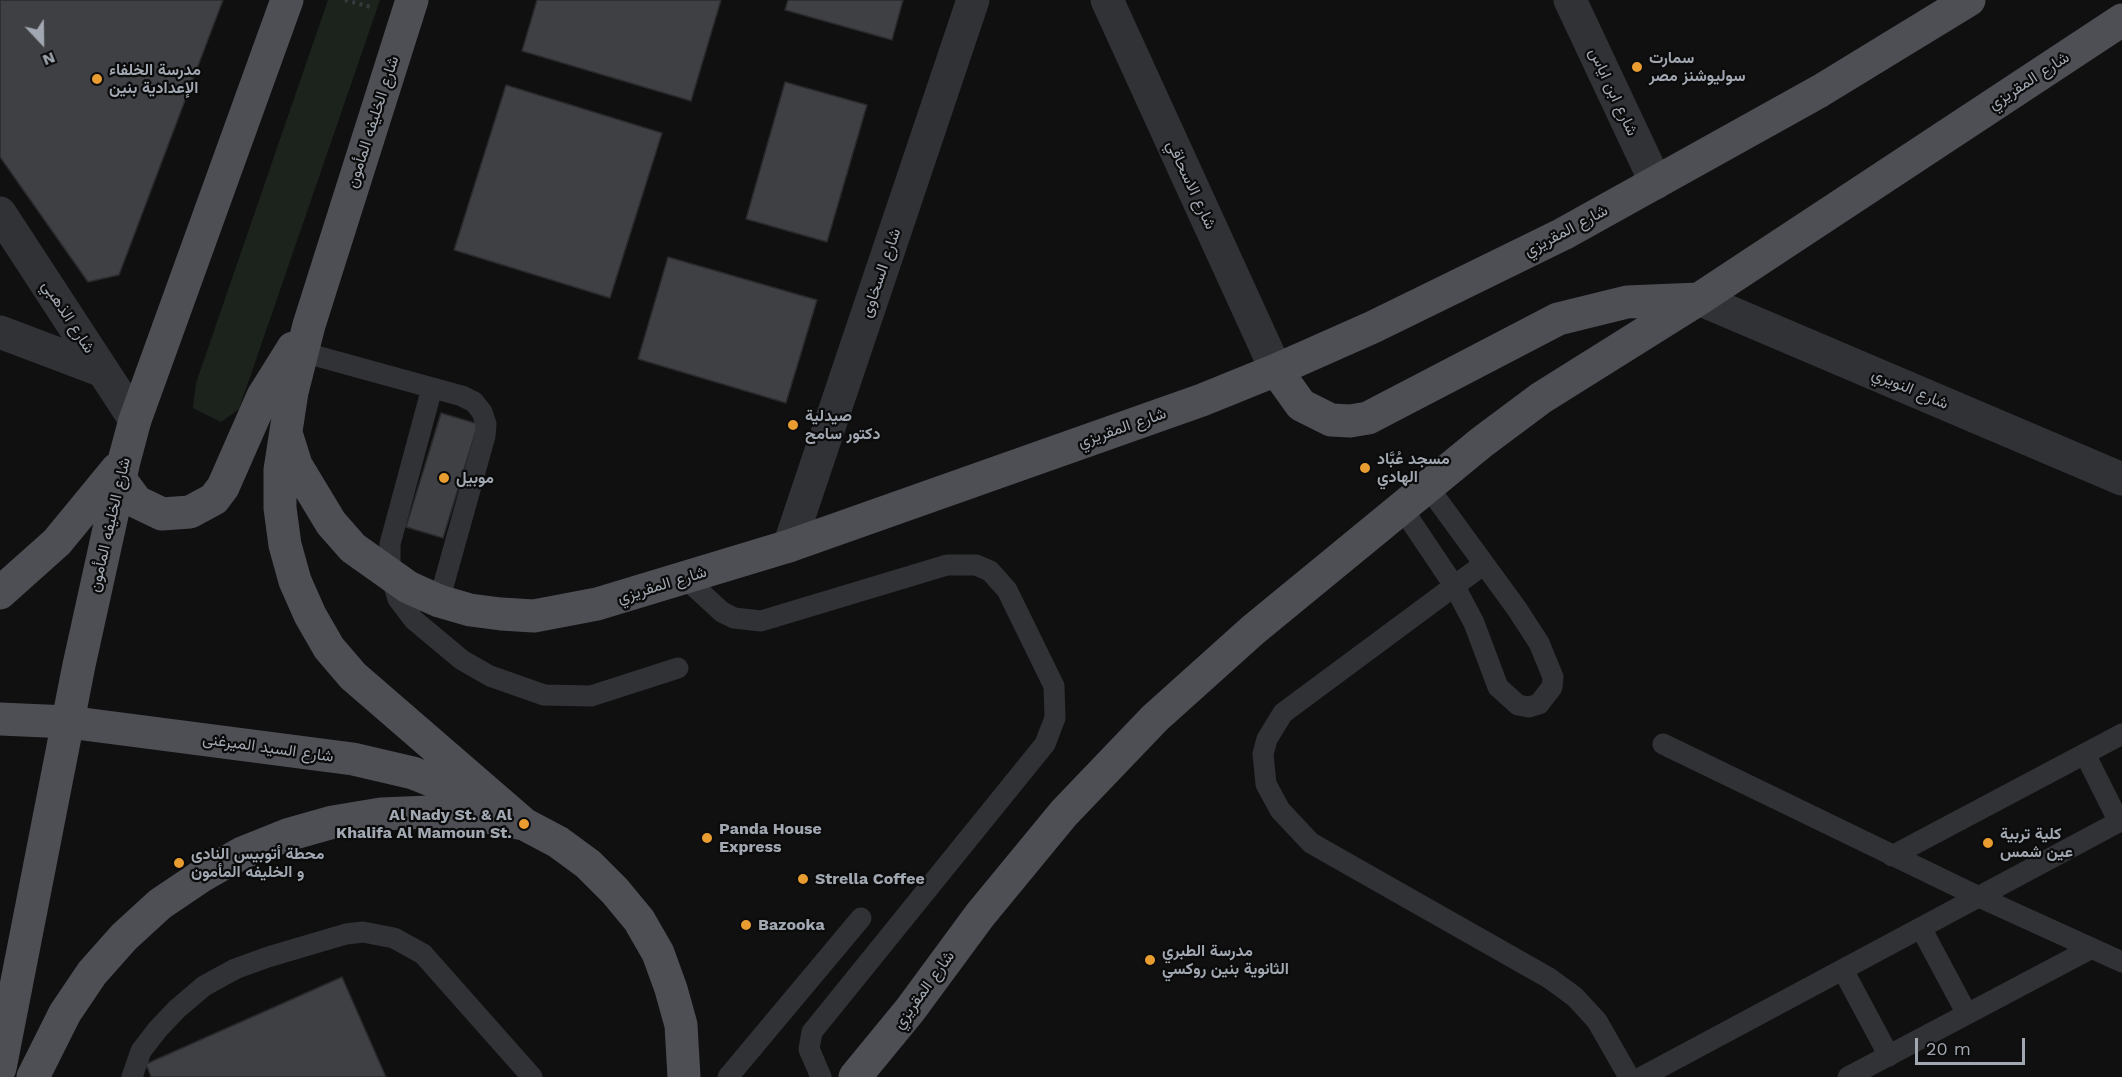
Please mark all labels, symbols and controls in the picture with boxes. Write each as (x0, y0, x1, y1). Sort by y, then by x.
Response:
north arrow (12, 12, 72, 72)
street label: شارع ابن اياس (1584, 45, 1642, 139)
text: N (40, 48, 58, 70)
place label: سمارت سوليوشنز مصر (1649, 48, 1746, 86)
street label: شارع المقريزي (1985, 48, 2073, 114)
street label: شارع الخليفه المأمون (343, 54, 403, 190)
place label: مدرسة الخلفاء الإعدادية بنين (109, 60, 201, 98)
marker: سمارت سوليوشنز مصر (1630, 60, 1644, 74)
marker: مدرسة الخلفاء الإعدادية بنين (90, 72, 104, 86)
street label: شارع الاسحاقي (1162, 138, 1220, 232)
street label: شارع المقريزي (1521, 201, 1611, 261)
street label: شارع السخاوى (857, 226, 905, 320)
street label: شارع الذهبي (37, 277, 99, 357)
street label: شارع النويري (1869, 364, 1951, 414)
street label: شارع المقريزي (1075, 404, 1169, 452)
place label: صيدلية دكتور سامح (805, 406, 880, 444)
marker: صيدلية دكتور سامح (786, 418, 800, 432)
place label: مسجد عُبَّاد الهادي (1377, 449, 1450, 487)
street label: شارع الخليفه المأمون (85, 456, 135, 594)
marker: مسجد عُبَّاد الهادي (1358, 461, 1372, 475)
place label: موبيل (456, 468, 494, 488)
marker: موبيل (437, 471, 451, 485)
street label: شارع المقريزي (615, 562, 709, 608)
street label: شارع السيد الميرغنى (201, 729, 335, 767)
place label: Al Nady St. & Al Khalifa Al Mamoun St. (336, 805, 512, 843)
marker: Al Nady St. & Al Khalifa Al Mamoun St. (517, 817, 531, 831)
place label: Panda House Express (719, 819, 822, 857)
place label: كلية تربية عين شمس (2000, 824, 2073, 862)
marker: Panda House Express (700, 831, 714, 845)
marker: كلية تربية عين شمس (1981, 836, 1995, 850)
place label: محطة أتوبيس النادى و الخليفه المأمون (191, 844, 324, 882)
marker: محطة أتوبيس النادى و الخليفه المأمون (172, 856, 186, 870)
place label: Strella Coffee (815, 869, 925, 889)
marker: Strella Coffee (796, 872, 810, 886)
place label: Bazooka (758, 915, 825, 935)
marker: Bazooka (739, 918, 753, 932)
place label: مدرسة الطبري الثانوية بنين روكسي (1162, 941, 1289, 979)
street label: شارع المقريزي (889, 947, 959, 1033)
marker: مدرسة الطبري الثانوية بنين روكسي (1143, 953, 1157, 967)
scale bar (1918, 1026, 2028, 1064)
text: 20 m (1926, 1038, 1971, 1059)

